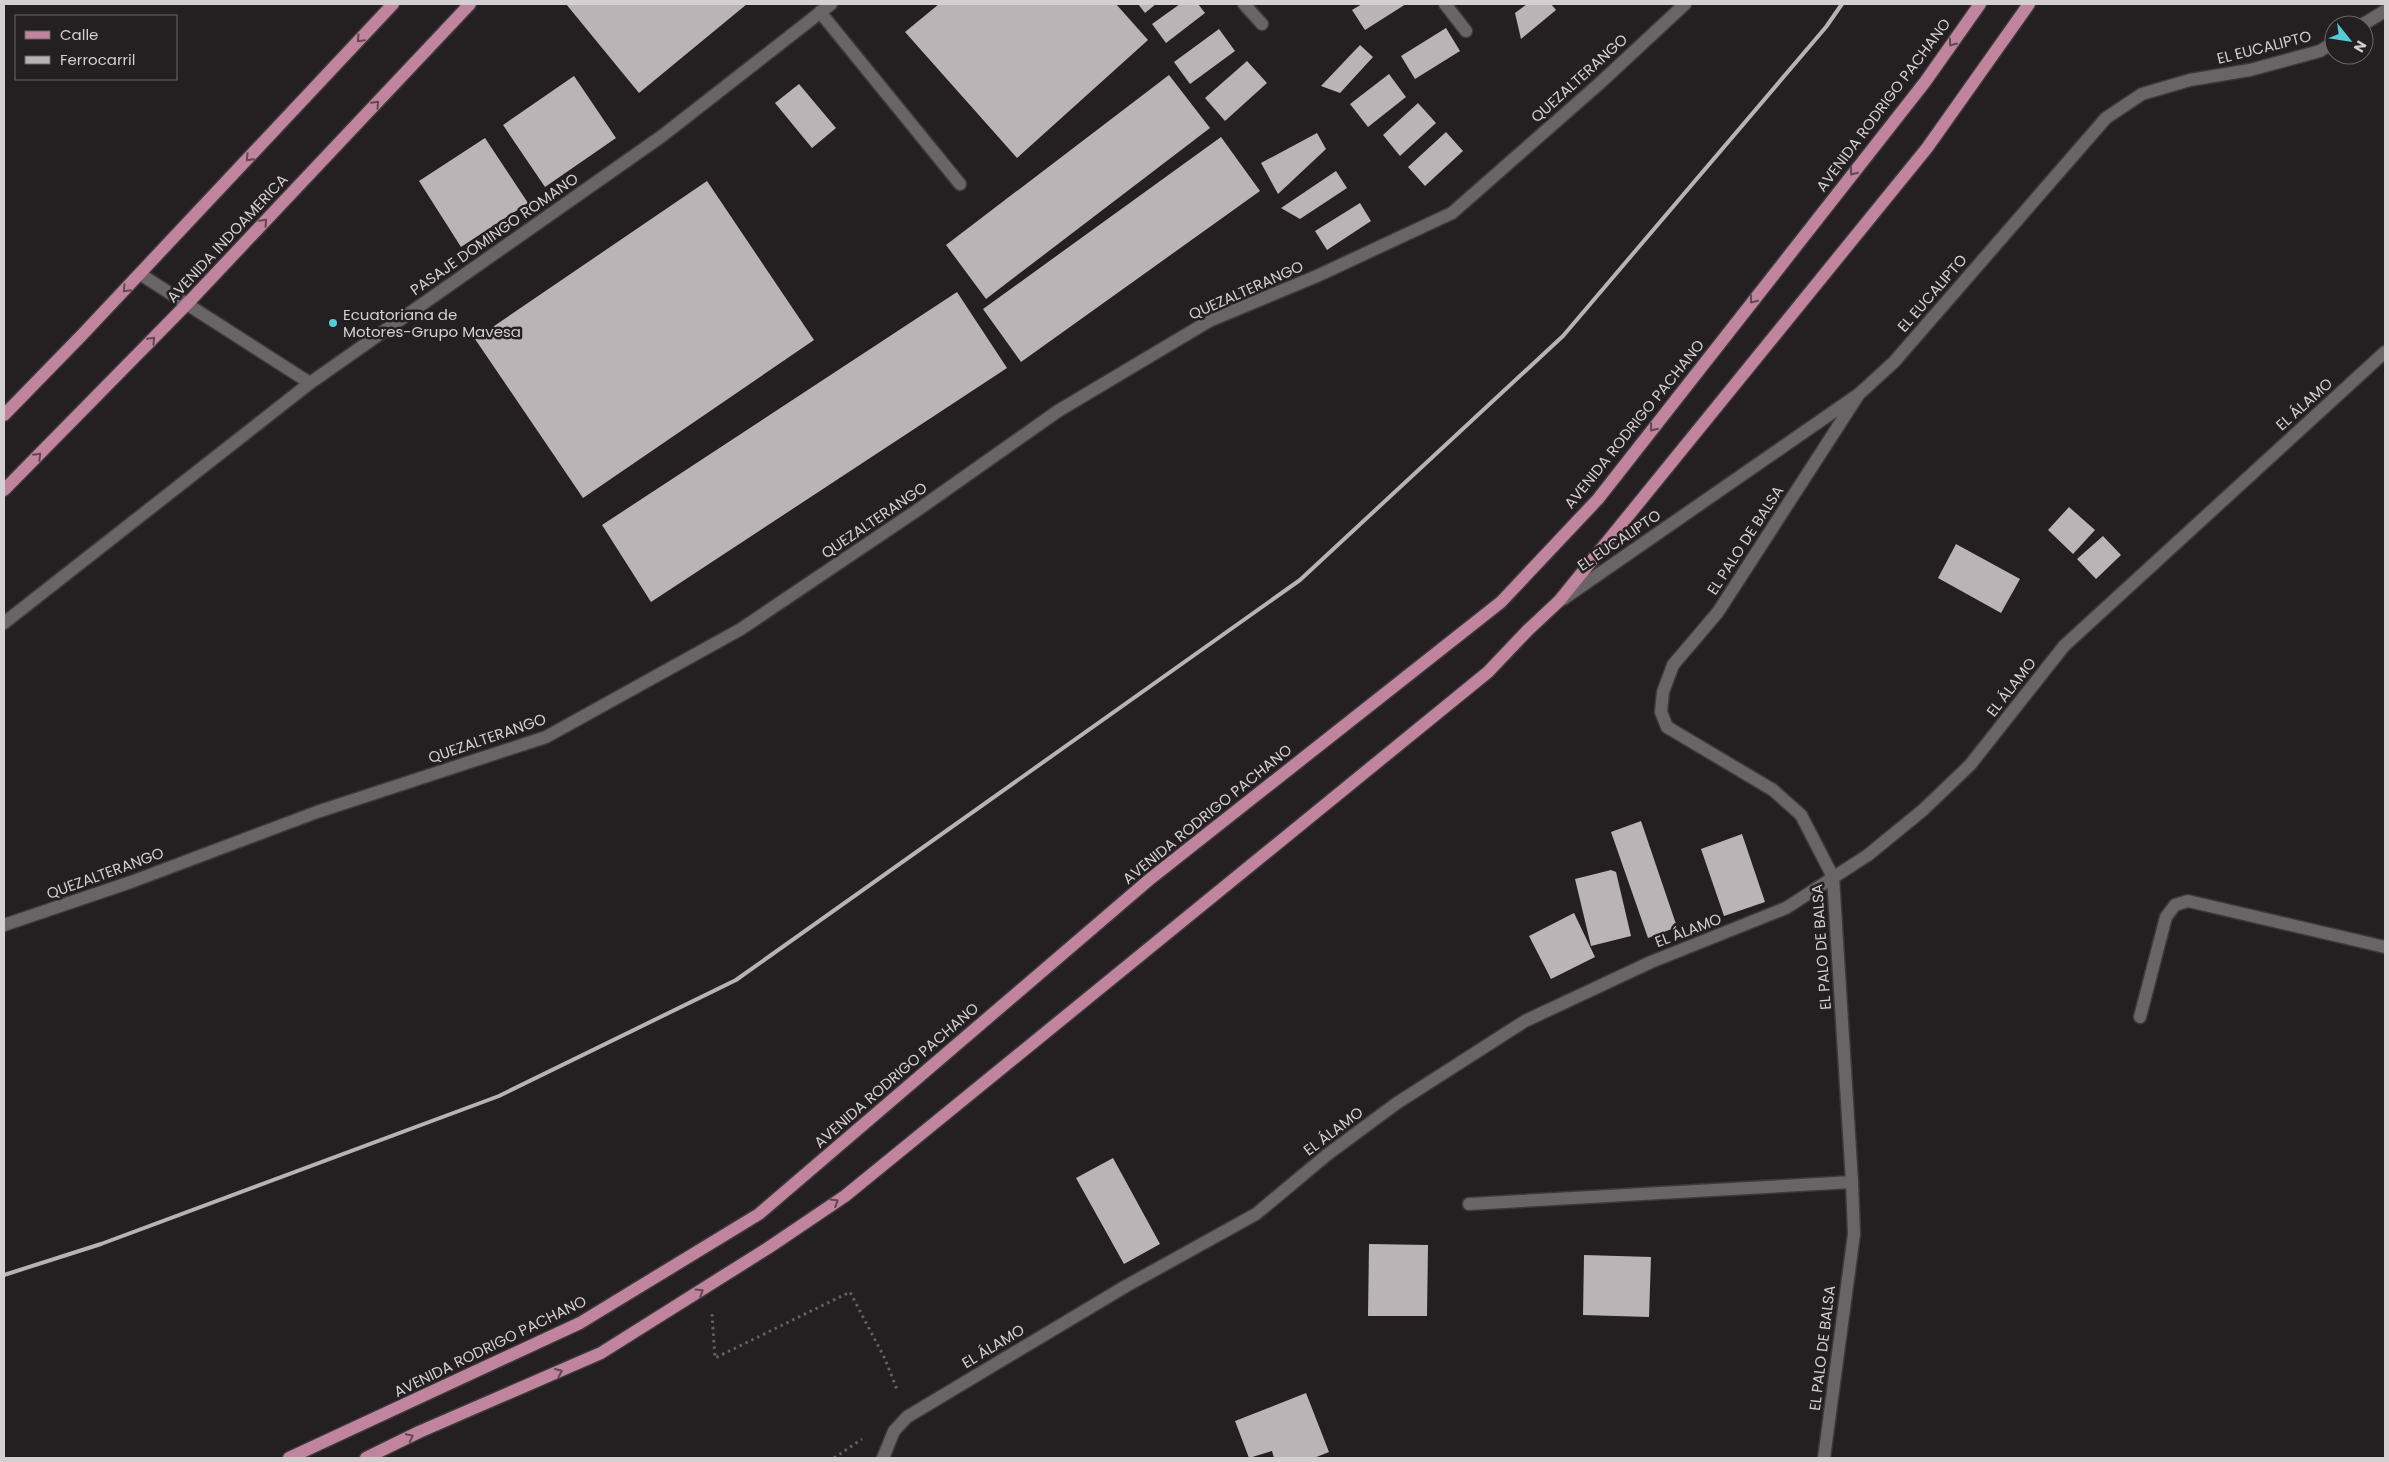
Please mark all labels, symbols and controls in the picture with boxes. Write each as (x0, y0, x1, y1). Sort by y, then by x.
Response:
street label: AVENIDA RODRIGO PACHANO (1811, 14, 1955, 196)
legend (15, 15, 178, 80)
north arrow (2324, 15, 2374, 65)
text: Calle (60, 24, 98, 45)
street label: EL EUCALIPTO (2215, 25, 2314, 69)
street label: QUEZALTERANGO (1526, 29, 1632, 127)
one-way arrow (357, 34, 366, 43)
one-way arrow (1949, 37, 1958, 47)
text: N (2349, 37, 2372, 56)
text: Ferrocarril (60, 49, 135, 70)
one-way arrow (370, 101, 379, 110)
one-way arrow (246, 152, 255, 161)
one-way arrow (1850, 166, 1859, 176)
street label: PASAJE DOMINGO ROMANO (406, 168, 582, 300)
street label: AVENIDA INDOAMERICA (162, 169, 292, 307)
one-way arrow (258, 219, 267, 228)
street label: EL EUCALIPTO (1892, 250, 1972, 336)
street label: QUEZALTERANGO (1185, 255, 1307, 325)
one-way arrow (123, 283, 132, 292)
one-way arrow (1750, 294, 1758, 303)
place label: Ecuatoriana de Motores-Grupo Mavesa (343, 304, 521, 342)
marker: Ecuatoriana de Motores-Grupo Mavesa (327, 317, 339, 329)
street label: AVENIDA RODRIGO PACHANO (1559, 335, 1709, 513)
one-way arrow (146, 337, 155, 346)
street label: EL ÁLAMO (2271, 373, 2337, 435)
one-way arrow (1650, 422, 1658, 431)
one-way arrow (32, 453, 41, 462)
street label: QUEZALTERANGO (817, 477, 931, 563)
street label: EL PALO DE BALSA (1702, 481, 1788, 599)
street label: EL EUCALIPTO (1573, 504, 1665, 576)
street label: EL ÁLAMO (1981, 653, 2041, 721)
street label: QUEZALTERANGO (425, 708, 549, 768)
street label: AVENIDA RODRIGO PACHANO (1118, 739, 1296, 889)
street label: QUEZALTERANGO (43, 842, 167, 904)
street label: EL PALO DE BALSA (1806, 883, 1836, 1011)
street label: EL ÁLAMO (1652, 908, 1724, 952)
street label: AVENIDA RODRIGO PACHANO (809, 997, 983, 1152)
street label: EL ÁLAMO (1299, 1102, 1367, 1160)
one-way arrow (830, 1199, 839, 1209)
street label: EL PALO DE BALSA (1804, 1284, 1840, 1412)
one-way arrow (694, 1289, 704, 1298)
street label: AVENIDA RODRIGO PACHANO (390, 1290, 590, 1402)
street label: EL ÁLAMO (958, 1319, 1028, 1373)
one-way arrow (554, 1367, 563, 1378)
one-way arrow (405, 1433, 414, 1443)

